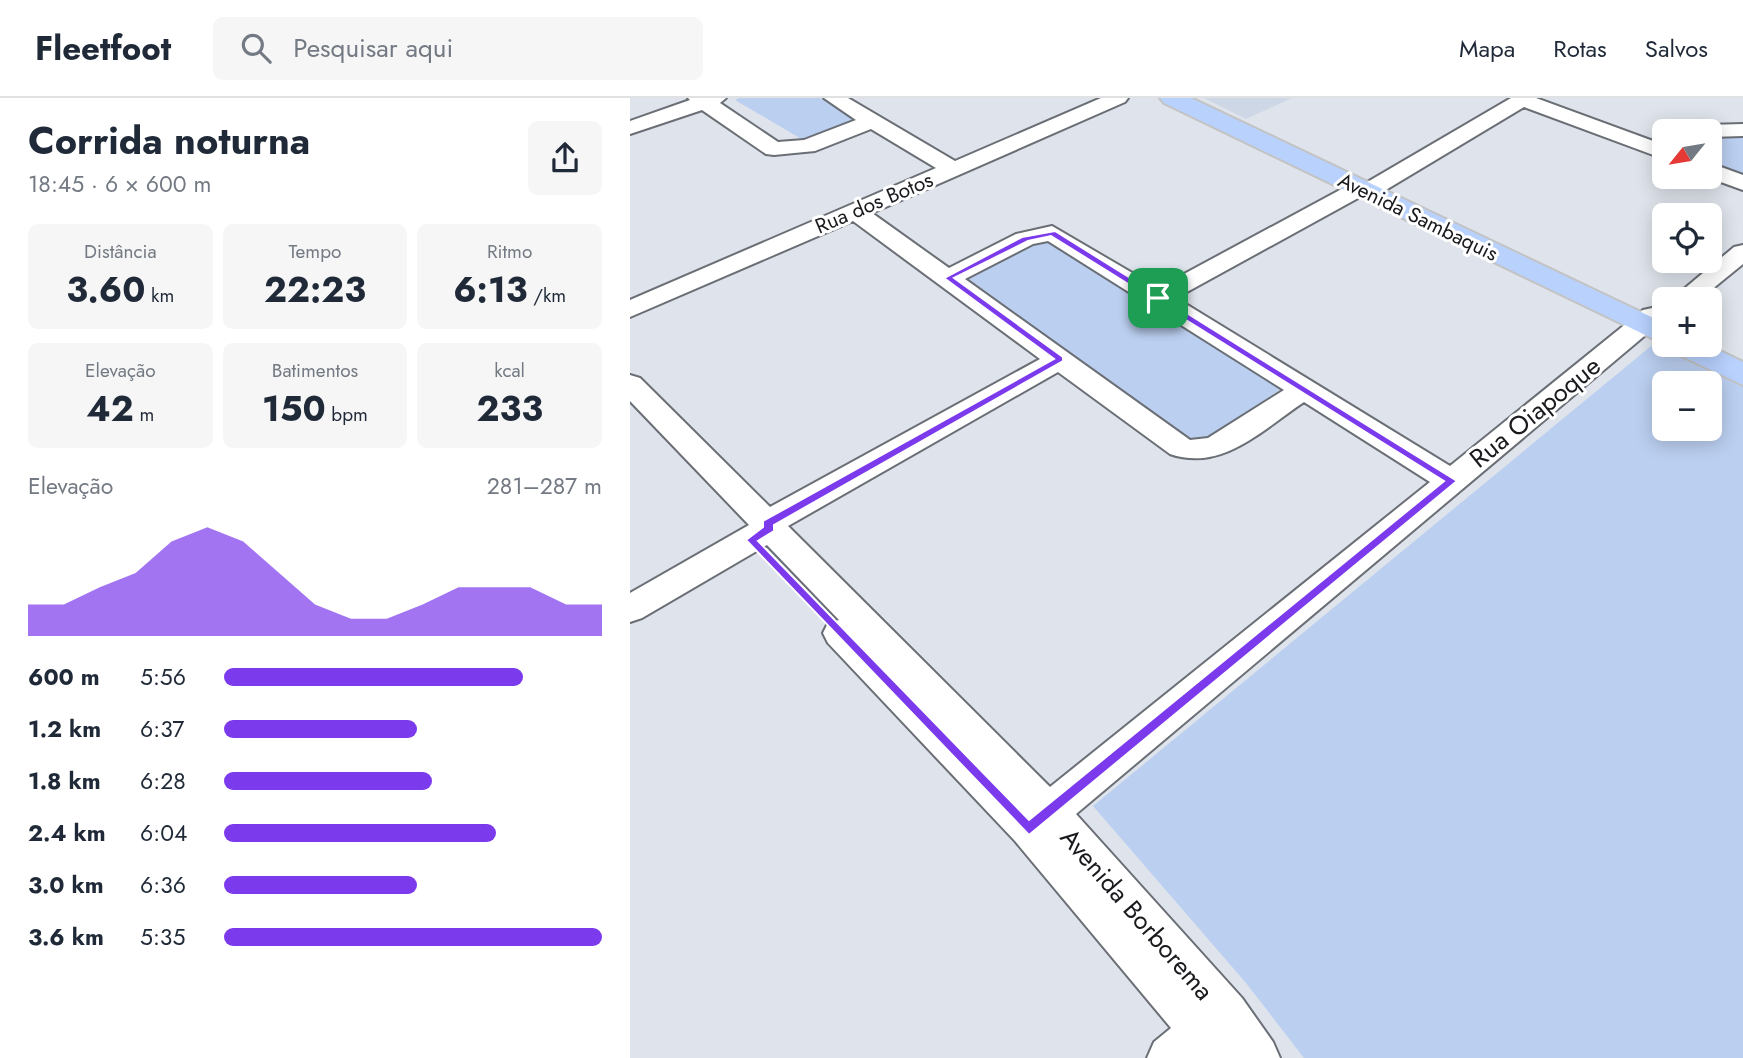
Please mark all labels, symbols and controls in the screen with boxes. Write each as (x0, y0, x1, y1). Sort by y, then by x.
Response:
search box (213, 17, 703, 80)
text: Fleetfoot (35, 25, 171, 72)
icon: search (237, 29, 275, 67)
text: Pesquisar aqui (293, 29, 453, 67)
text: Mapa (1459, 31, 1515, 66)
text: Rotas (1553, 31, 1607, 66)
text: Salvos (1645, 31, 1708, 66)
text: Corrida noturna (28, 113, 310, 168)
north arrow (1652, 119, 1722, 189)
map controls (1652, 119, 1722, 441)
button: share (528, 121, 602, 195)
street label: Rua dos Botos (810, 165, 938, 241)
street label: Avenida Sambaquis (1333, 165, 1503, 269)
text: 18:45 · 6 × 600 m (28, 167, 211, 201)
button: locate (1652, 203, 1722, 273)
text: Distância (84, 238, 157, 265)
text: Tempo (289, 238, 341, 265)
text: Ritmo (487, 238, 532, 265)
text: 3.60 (66, 265, 145, 315)
text: 22:23 (264, 265, 366, 315)
text: 6:13 (453, 265, 527, 315)
pin (1128, 268, 1188, 328)
icon: arrive (1139, 279, 1177, 317)
text: km (145, 282, 174, 309)
text: /km (527, 282, 566, 309)
button: + (1652, 287, 1722, 357)
street label: Rua Oiapoque (1461, 347, 1609, 477)
text: Elevação (85, 357, 156, 384)
text: Batimentos (272, 357, 358, 384)
text: kcal (494, 357, 525, 384)
button: − (1652, 371, 1722, 441)
text: 42 (86, 384, 134, 434)
text: 150 (262, 384, 326, 434)
text: 233 (476, 384, 543, 434)
text: m (134, 401, 154, 428)
text: bpm (326, 401, 368, 428)
text: Elevação (28, 469, 113, 503)
text: 281–287 m (487, 469, 602, 503)
text: 600 m (28, 660, 100, 694)
text: 5:56 (140, 660, 186, 694)
text: 1.2 km (28, 712, 101, 746)
text: 6:37 (140, 712, 184, 746)
text: 1.8 km (28, 764, 101, 798)
text: 6:28 (140, 764, 186, 798)
text: 2.4 km (28, 816, 106, 850)
text: 6:04 (140, 816, 187, 850)
street label: Avenida Borborema (1051, 820, 1223, 1008)
text: 3.0 km (28, 868, 104, 902)
text: 6:36 (140, 868, 186, 902)
text: 3.6 km (28, 920, 104, 954)
text: 5:35 (140, 920, 185, 954)

